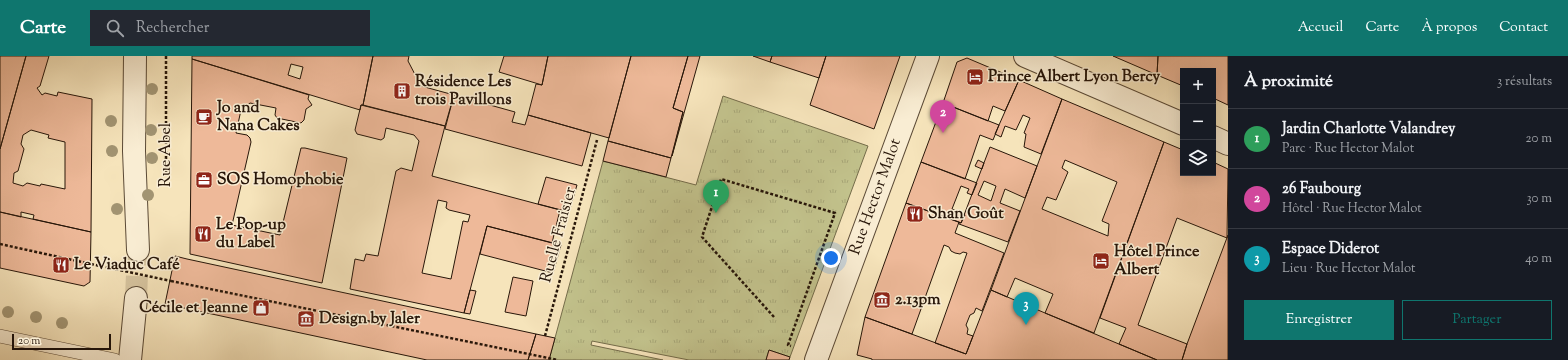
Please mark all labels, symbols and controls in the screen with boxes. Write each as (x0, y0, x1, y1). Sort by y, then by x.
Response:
search box (90, 10, 370, 46)
text: Carte (20, 15, 66, 42)
icon: search (104, 17, 126, 39)
text: Rechercher (136, 18, 209, 39)
text: Accueil (1298, 18, 1343, 38)
text: Carte (1365, 18, 1399, 38)
text: À propos (1421, 18, 1477, 38)
text: Contact (1499, 18, 1548, 38)
place label: Prince Albert Lyon Bercy (988, 66, 1160, 89)
hotel icon: Prince Albert Lyon Bercy (965, 67, 985, 87)
map controls (1180, 68, 1216, 176)
button: + (1180, 68, 1216, 104)
text: À proximité (1244, 70, 1333, 94)
place label: Résidence Les trois Pavillons (415, 71, 512, 112)
text: 3 résultats (1497, 73, 1552, 91)
building icon: Résidence Les trois Pavillons (392, 81, 412, 101)
place label: Jo and Nana Cakes (215, 97, 300, 138)
pin: 2 (930, 100, 956, 133)
button: − (1180, 104, 1216, 140)
cafe icon: Jo and Nana Cakes (194, 107, 214, 127)
text: Jardin Charlotte Valandrey (1282, 119, 1455, 140)
street label: Rue Abel (155, 122, 178, 187)
text: 1 (1255, 130, 1259, 148)
text: 20 m (1526, 130, 1552, 148)
street label: Rue Hector Malot (844, 135, 908, 259)
button: layers (1180, 140, 1216, 176)
text: Parc · Rue Hector Malot (1282, 140, 1414, 158)
place label: SOS Homophobie (217, 169, 344, 192)
office icon: SOS Homophobie (194, 170, 214, 190)
text: 26 Faubourg (1282, 179, 1361, 200)
pin: 1 (703, 180, 729, 213)
street label: Ruelle Fraisier (535, 185, 583, 285)
text: 2 (1254, 190, 1260, 208)
text: 30 m (1526, 190, 1552, 208)
text: Hôtel · Rue Hector Malot (1282, 200, 1422, 218)
place label: Shan Goût (928, 203, 1004, 226)
restaurant icon: Shan Goût (905, 204, 925, 224)
place label: Le Pop-up du Label (216, 214, 286, 255)
restaurant icon: Le Pop-up du Label (193, 224, 213, 244)
text: Espace Diderot (1282, 239, 1379, 260)
place label: Hôtel Prince Albert (1114, 241, 1200, 282)
your location (821, 248, 841, 268)
text: 3 (1254, 250, 1260, 268)
text: 40 m (1525, 250, 1552, 268)
hotel icon: Hôtel Prince Albert (1091, 251, 1111, 271)
place label: Le Viaduc Café (74, 254, 180, 277)
restaurant icon: Le Viaduc Café (51, 255, 71, 275)
text: Lieu · Rue Hector Malot (1282, 260, 1415, 278)
place label: 2.13pm (895, 289, 941, 312)
museum icon: 2.13pm (872, 290, 892, 310)
pin: 3 (1013, 292, 1039, 325)
place label: Cécile et Jeanne (139, 297, 249, 320)
shop icon: Cécile et Jeanne (251, 298, 271, 318)
button: Enregistrer (1244, 300, 1394, 340)
button: Partager (1402, 300, 1552, 340)
place label: Design by Jaler (319, 308, 421, 331)
museum icon: Design by Jaler (296, 309, 316, 329)
scale bar (12, 332, 111, 351)
text: 20 m (18, 333, 40, 349)

